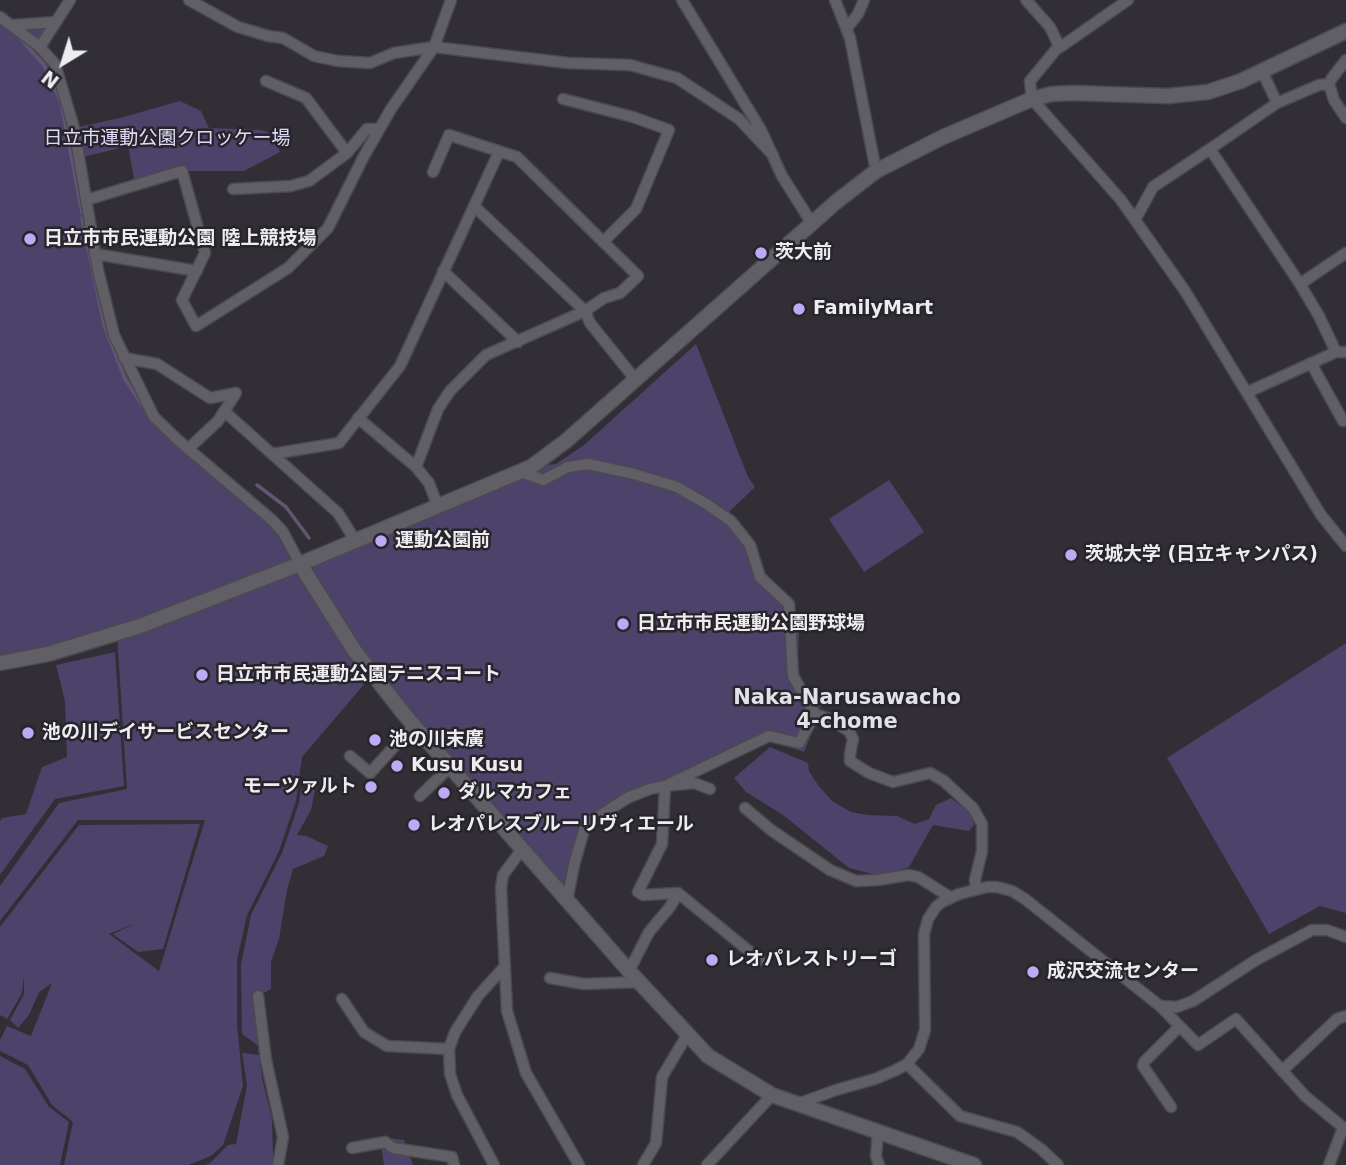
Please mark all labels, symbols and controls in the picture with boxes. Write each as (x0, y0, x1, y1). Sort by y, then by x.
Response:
north arrow (28, 28, 98, 98)
text: N (37, 66, 63, 93)
park label: 日立市運動公園クロッケー場 (44, 128, 290, 150)
place label: 日立市市民運動公園 陸上競技場 (44, 228, 317, 250)
marker: 日立市市民運動公園 陸上競技場 (22, 231, 38, 247)
place label: 茨大前 (775, 242, 832, 264)
marker: 茨大前 (753, 245, 769, 261)
place label: FamilyMart (813, 298, 933, 320)
marker: FamilyMart (791, 301, 807, 317)
place label: 運動公園前 (395, 530, 490, 552)
marker: 運動公園前 (373, 533, 389, 549)
place label: 茨城大学 (日立キャンパス) (1085, 544, 1318, 566)
marker: 茨城大学 (日立キャンパス) (1063, 547, 1079, 563)
place label: 日立市市民運動公園野球場 (637, 613, 865, 635)
marker: 日立市市民運動公園野球場 (615, 616, 631, 632)
place label: 日立市市民運動公園テニスコート (216, 664, 501, 686)
marker: 日立市市民運動公園テニスコート (194, 667, 210, 683)
district label: Naka-Narusawacho 4-chome (733, 686, 961, 736)
place label: 池の川デイサービスセンター (42, 722, 289, 744)
marker: 池の川デイサービスセンター (20, 725, 36, 741)
place label: 池の川末廣 (389, 729, 484, 751)
marker: 池の川末廣 (367, 732, 383, 748)
place label: Kusu Kusu (411, 755, 523, 777)
marker: Kusu Kusu (389, 758, 405, 774)
place label: モーツァルト (243, 776, 357, 798)
marker: モーツァルト (363, 779, 379, 795)
place label: ダルマカフェ (458, 782, 572, 804)
marker: ダルマカフェ (436, 785, 452, 801)
place label: レオパレスブルーリヴィエール (428, 814, 694, 836)
marker: レオパレスブルーリヴィエール (406, 817, 422, 833)
place label: レオパレストリーゴ (726, 949, 897, 971)
marker: レオパレストリーゴ (704, 952, 720, 968)
place label: 成沢交流センター (1047, 961, 1199, 983)
marker: 成沢交流センター (1025, 964, 1041, 980)

